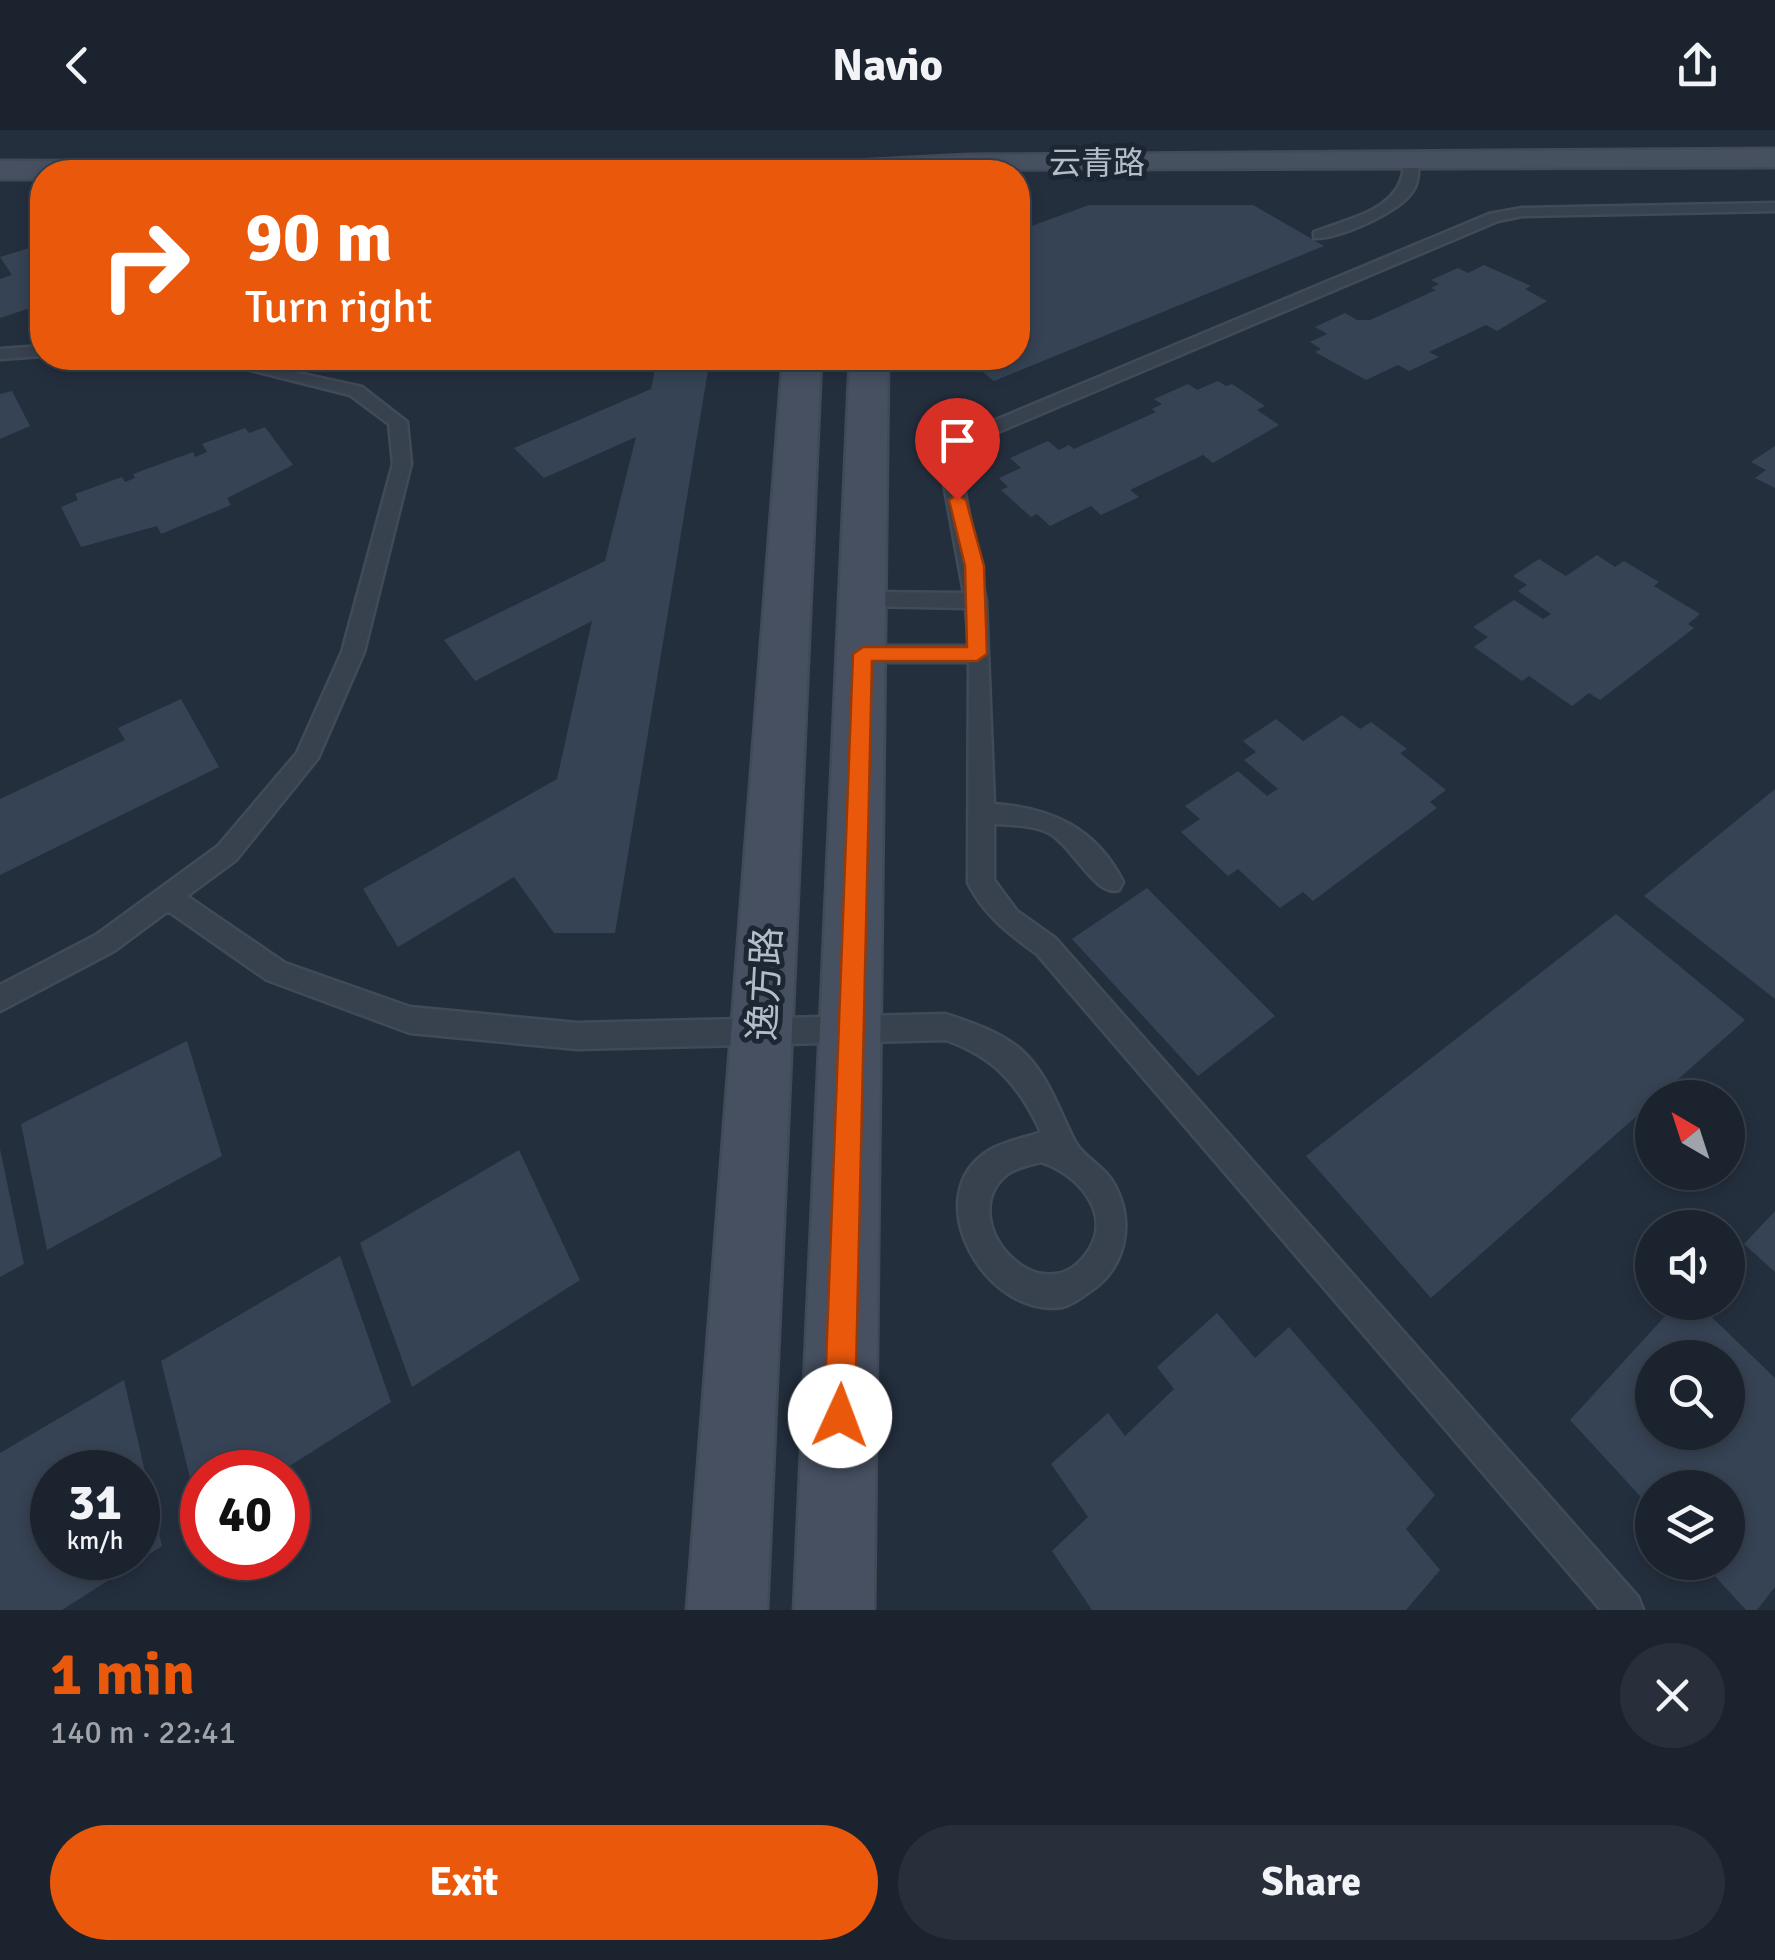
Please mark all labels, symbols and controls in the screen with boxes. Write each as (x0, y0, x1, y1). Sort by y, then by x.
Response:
icon: back (50, 38, 105, 93)
text: Navio (832, 38, 943, 93)
icon: share (1670, 38, 1725, 93)
street label: 云青路 (1049, 144, 1145, 183)
text: 90 m (245, 194, 393, 280)
icon: right (80, 200, 210, 330)
text: Turn right (245, 280, 433, 335)
pin (915, 398, 1000, 501)
icon: arrive (930, 413, 985, 468)
street label: 逸方路 (739, 926, 791, 1042)
north arrow (1635, 1080, 1745, 1190)
map controls (1635, 1080, 1745, 1580)
button: sound (1635, 1210, 1745, 1320)
button: search (1635, 1340, 1745, 1450)
position arrow (788, 1364, 892, 1468)
speed limit sign: 40 (180, 1450, 310, 1580)
button: layers (1635, 1470, 1745, 1580)
text: 31 (68, 1472, 122, 1534)
text: km/h (67, 1525, 123, 1556)
text: 1 min (50, 1638, 195, 1712)
button: close (1620, 1643, 1725, 1748)
text: 140 m · 22:41 (50, 1713, 236, 1752)
button: Exit (50, 1825, 878, 1940)
button: Share (898, 1825, 1725, 1940)

